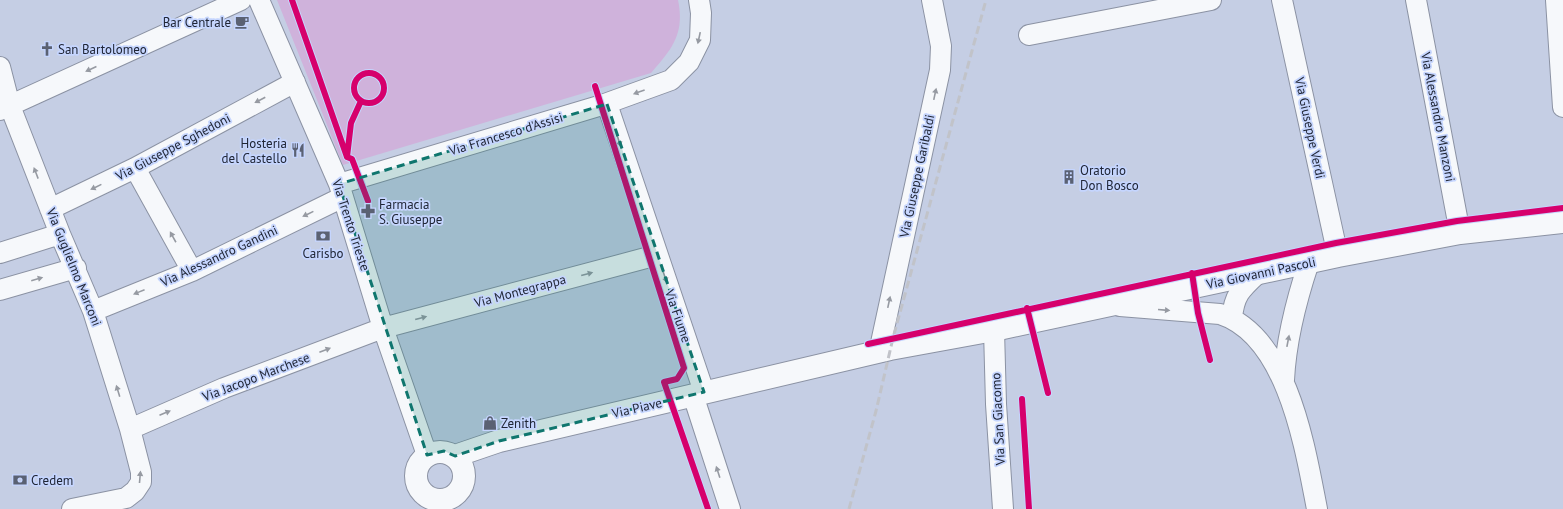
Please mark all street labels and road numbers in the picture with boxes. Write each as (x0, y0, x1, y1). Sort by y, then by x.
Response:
street label: Via Alessandro Manzoni (1417, 50, 1459, 183)
street label: Via Giuseppe Verdi (1291, 75, 1329, 180)
street label: Via Francesco d'Assisi (446, 109, 565, 160)
street label: Via Giuseppe Sghedoni (112, 110, 233, 185)
street label: Via Giuseppe Garibaldi (895, 113, 938, 240)
street label: Via Trento Trieste (328, 176, 374, 273)
street label: Via Guglielmo Marconi (42, 205, 105, 328)
street label: Via Alessandro Gandini (157, 221, 280, 291)
street label: Via Giovanni Pascoli (1204, 253, 1317, 293)
street label: Via Montegrappa (471, 271, 568, 312)
street label: Via Fiume (661, 286, 695, 345)
street label: Via Jacopo Marchese (199, 349, 312, 406)
street label: Via San Giacomo (987, 372, 1009, 467)
street label: Via Piave (609, 394, 664, 422)

